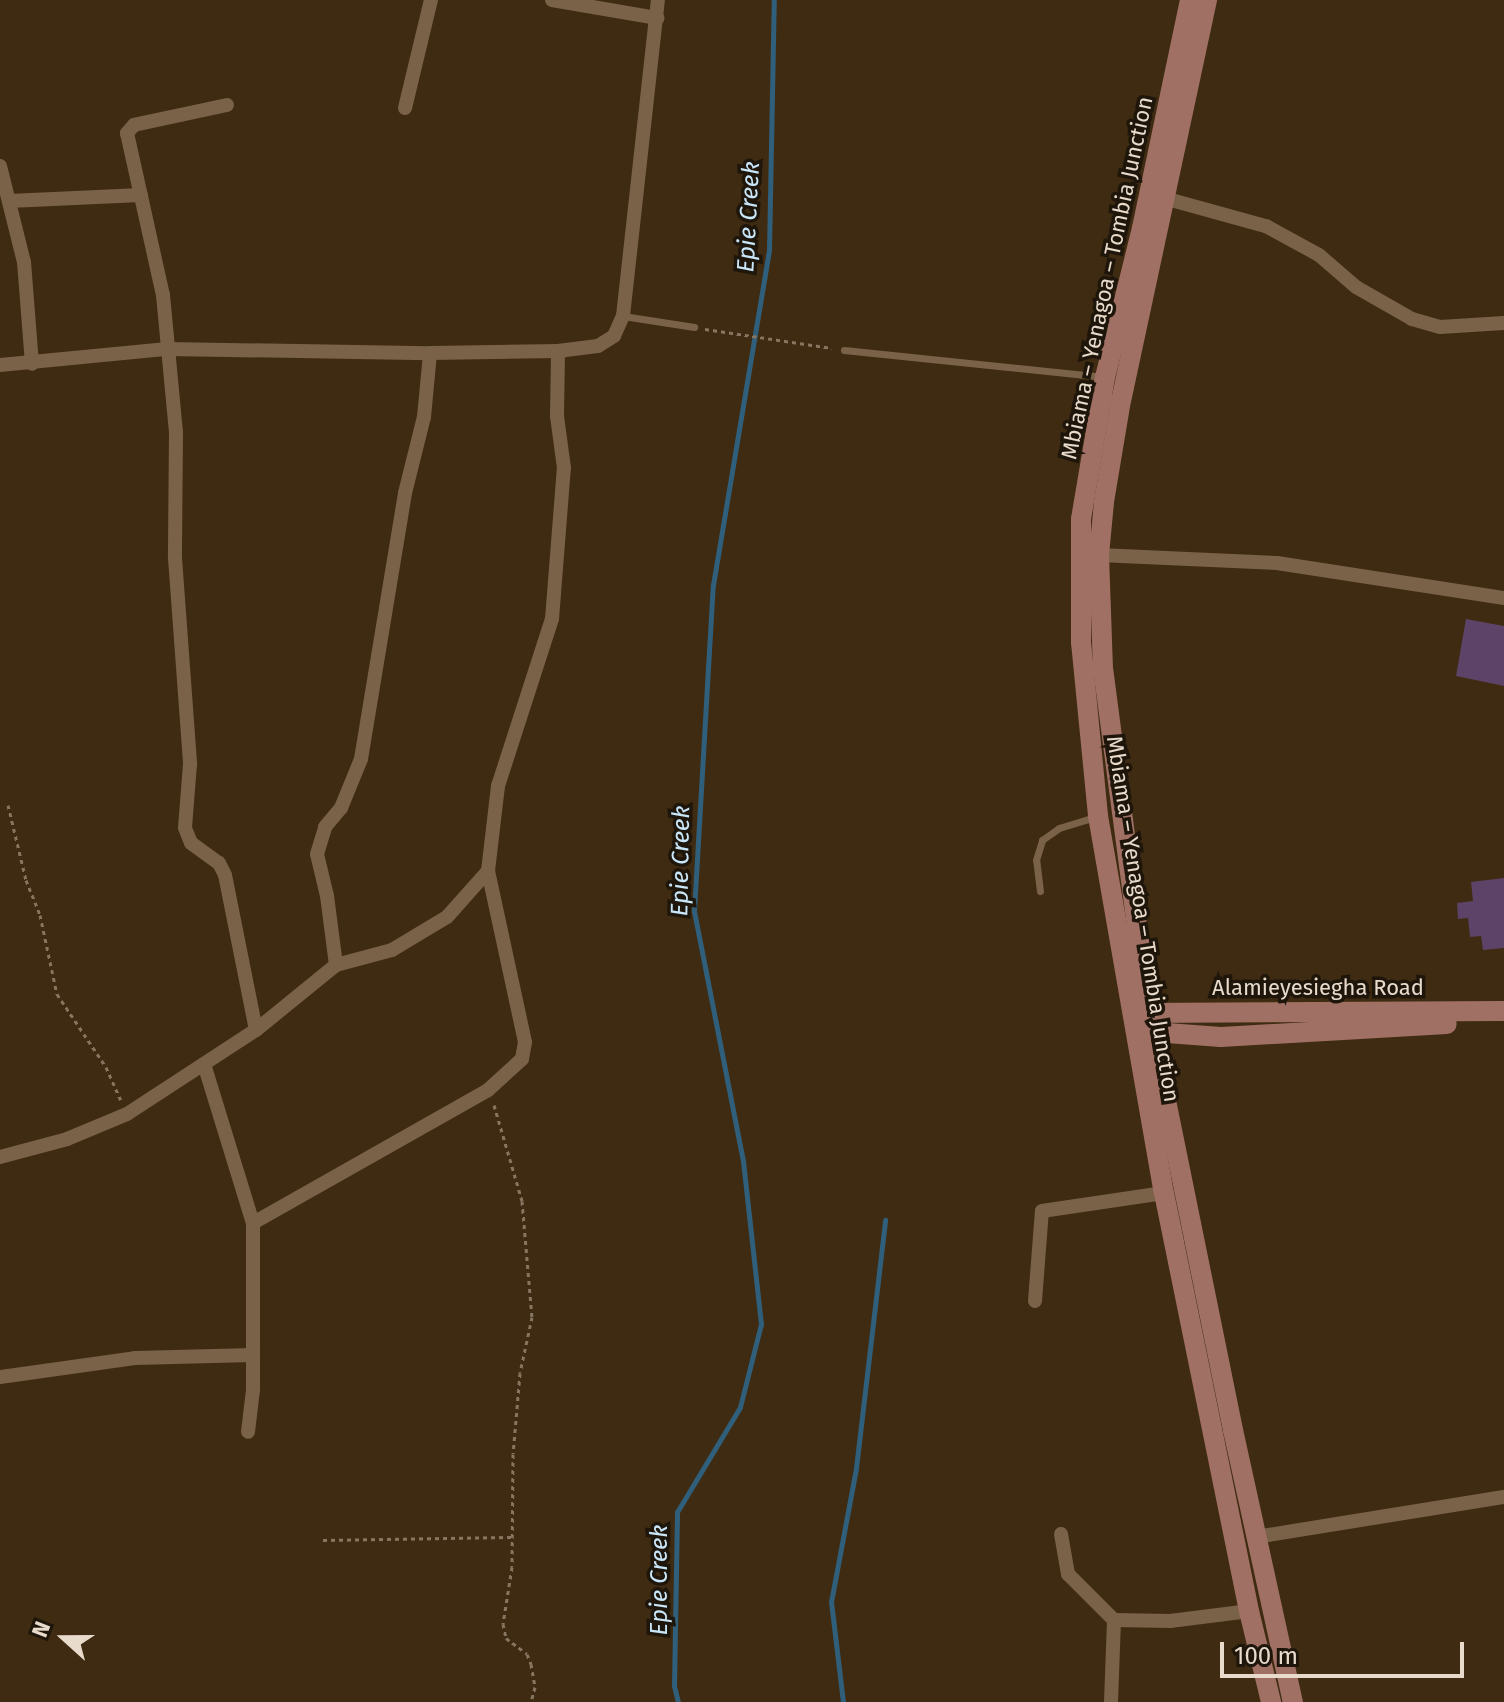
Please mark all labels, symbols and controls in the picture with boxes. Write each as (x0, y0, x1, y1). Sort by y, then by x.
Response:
street label: Mbiama – Yenagoa – Tombia Junction (1056, 94, 1158, 462)
water label: Epie Creek (732, 161, 766, 273)
street label: Mbiama – Yenagoa – Tombia Junction (1101, 734, 1185, 1104)
water label: Epie Creek (666, 805, 696, 917)
street label: Alamieyesiegha Road (1212, 975, 1424, 1001)
water label: Epie Creek (646, 1525, 674, 1635)
north arrow (24, 1598, 104, 1678)
text: N (26, 1618, 56, 1641)
scale bar (1224, 1626, 1468, 1676)
text: 100 m (1234, 1642, 1298, 1670)

